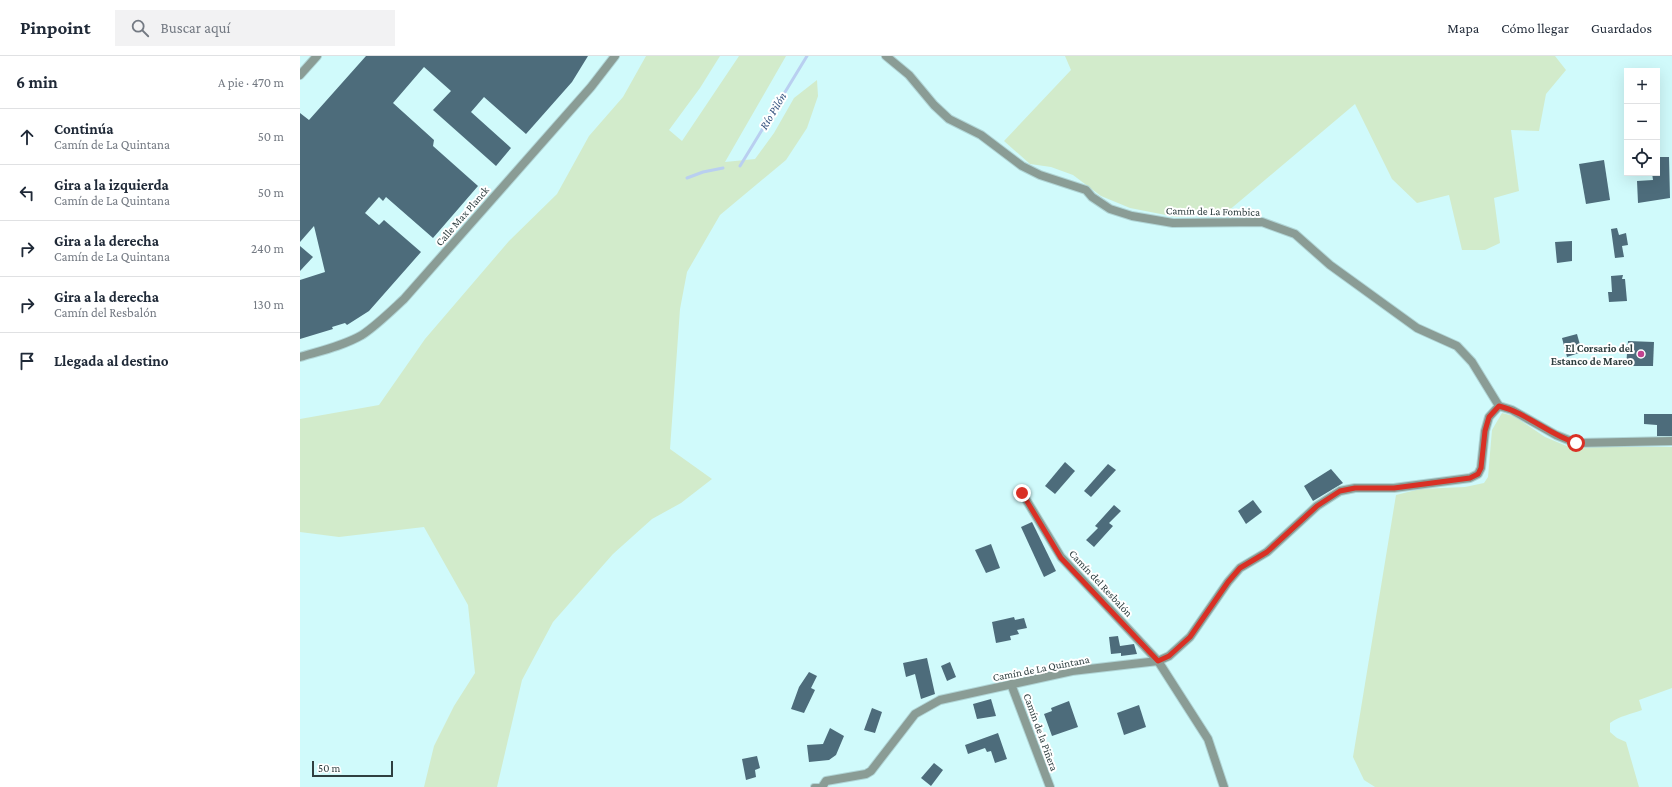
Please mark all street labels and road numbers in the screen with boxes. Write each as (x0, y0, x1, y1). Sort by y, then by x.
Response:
street label: Calle Max Planck (433, 183, 492, 248)
street label: Camín de La Fombica (1166, 204, 1260, 218)
street label: Camín del Resbalón (1067, 547, 1135, 619)
street label: Camín de La Quintana (992, 653, 1090, 683)
street label: Camín de la Piñera (1021, 691, 1061, 773)

